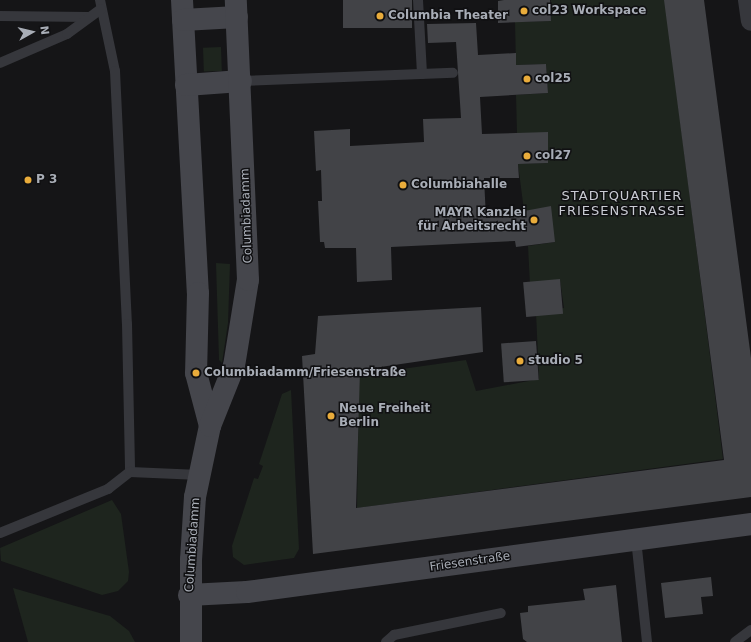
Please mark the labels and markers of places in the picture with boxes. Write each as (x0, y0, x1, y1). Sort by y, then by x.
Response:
place label: col23 Workspace (532, 4, 646, 18)
marker: col23 Workspace (519, 6, 529, 16)
place label: Columbia Theater (388, 9, 508, 23)
marker: Columbia Theater (375, 11, 385, 21)
place label: col25 (535, 72, 571, 86)
marker: col25 (522, 74, 532, 84)
place label: col27 (535, 149, 571, 163)
marker: col27 (522, 151, 532, 161)
place label: P 3 (36, 173, 57, 187)
marker: P 3 (23, 175, 33, 185)
place label: Columbiahalle (411, 178, 507, 192)
marker: Columbiahalle (398, 180, 408, 190)
place label: MAYR Kanzlei für Arbeitsrecht (418, 206, 526, 234)
marker: MAYR Kanzlei für Arbeitsrecht (529, 215, 539, 225)
place label: studio 5 (528, 354, 583, 368)
marker: studio 5 (515, 356, 525, 366)
place label: Columbiadamm/Friesenstraße (204, 366, 406, 380)
marker: Columbiadamm/Friesenstraße (191, 368, 201, 378)
place label: Neue Freiheit Berlin (339, 402, 430, 430)
marker: Neue Freiheit Berlin (326, 411, 336, 421)

